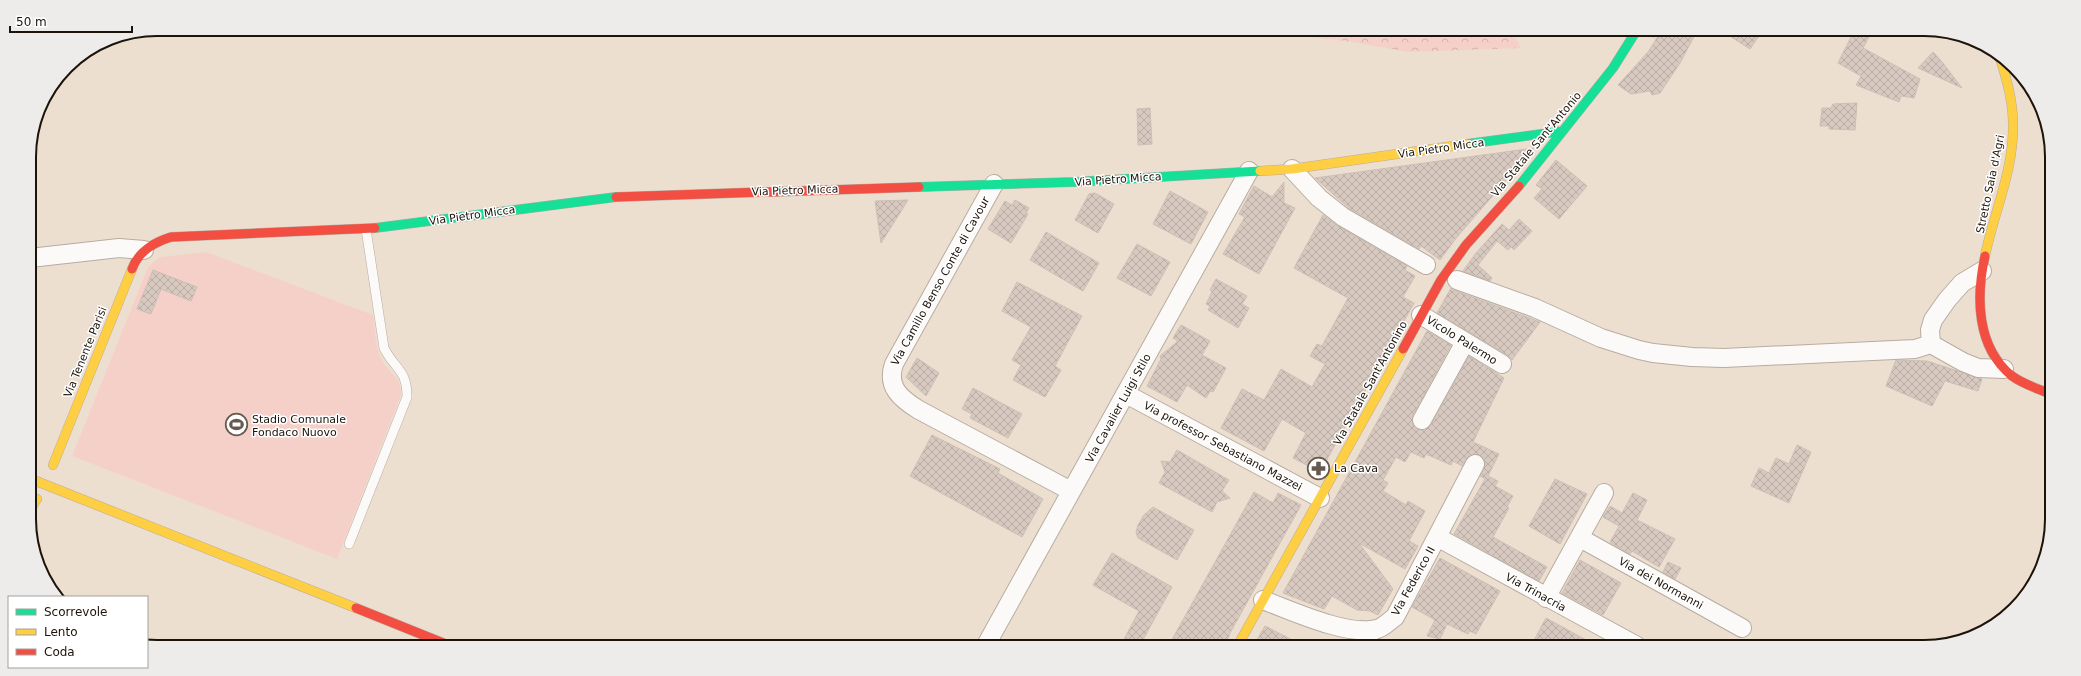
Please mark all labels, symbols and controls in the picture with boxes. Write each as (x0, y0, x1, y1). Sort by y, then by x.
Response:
scale bar (10, 8, 132, 34)
text: 50 m (16, 15, 47, 29)
street label: Via Statale Sant'Antonio (1489, 89, 1584, 200)
street label: Stretto Saia d'Agri (1974, 134, 2007, 235)
street label: Via Pietro Micca (1397, 136, 1485, 161)
street label: Via Pietro Micca (1074, 170, 1162, 189)
street label: Via Pietro Micca (751, 182, 839, 199)
street label: Via Camillo Benso Conte di Cavour (888, 194, 993, 368)
street label: Via Pietro Micca (428, 203, 516, 228)
street label: Via Tenente Parisi (61, 305, 110, 399)
street label: Vicolo Palermo (1424, 313, 1500, 368)
street label: Via Statale Sant'Antonino (1331, 319, 1410, 448)
street label: Via Cavalier Luigi Stilo (1083, 351, 1154, 465)
street label: Via professor Sebastiano Mazzei (1141, 399, 1304, 494)
sports icon: Stadio Comunale Fondaco Nuovo (224, 412, 250, 438)
place label: Stadio Comunale Fondaco Nuovo (252, 413, 346, 439)
pharmacy icon: La Cava (1306, 455, 1332, 481)
place label: La Cava (1334, 462, 1378, 475)
street label: Via Federico II (1389, 544, 1438, 618)
street label: Via dei Normanni (1616, 555, 1705, 612)
street label: Via Trinacria (1503, 570, 1568, 614)
legend (8, 596, 148, 668)
text: Scorrevole (44, 605, 108, 619)
text: Lento (44, 625, 78, 639)
text: Coda (44, 645, 75, 659)

